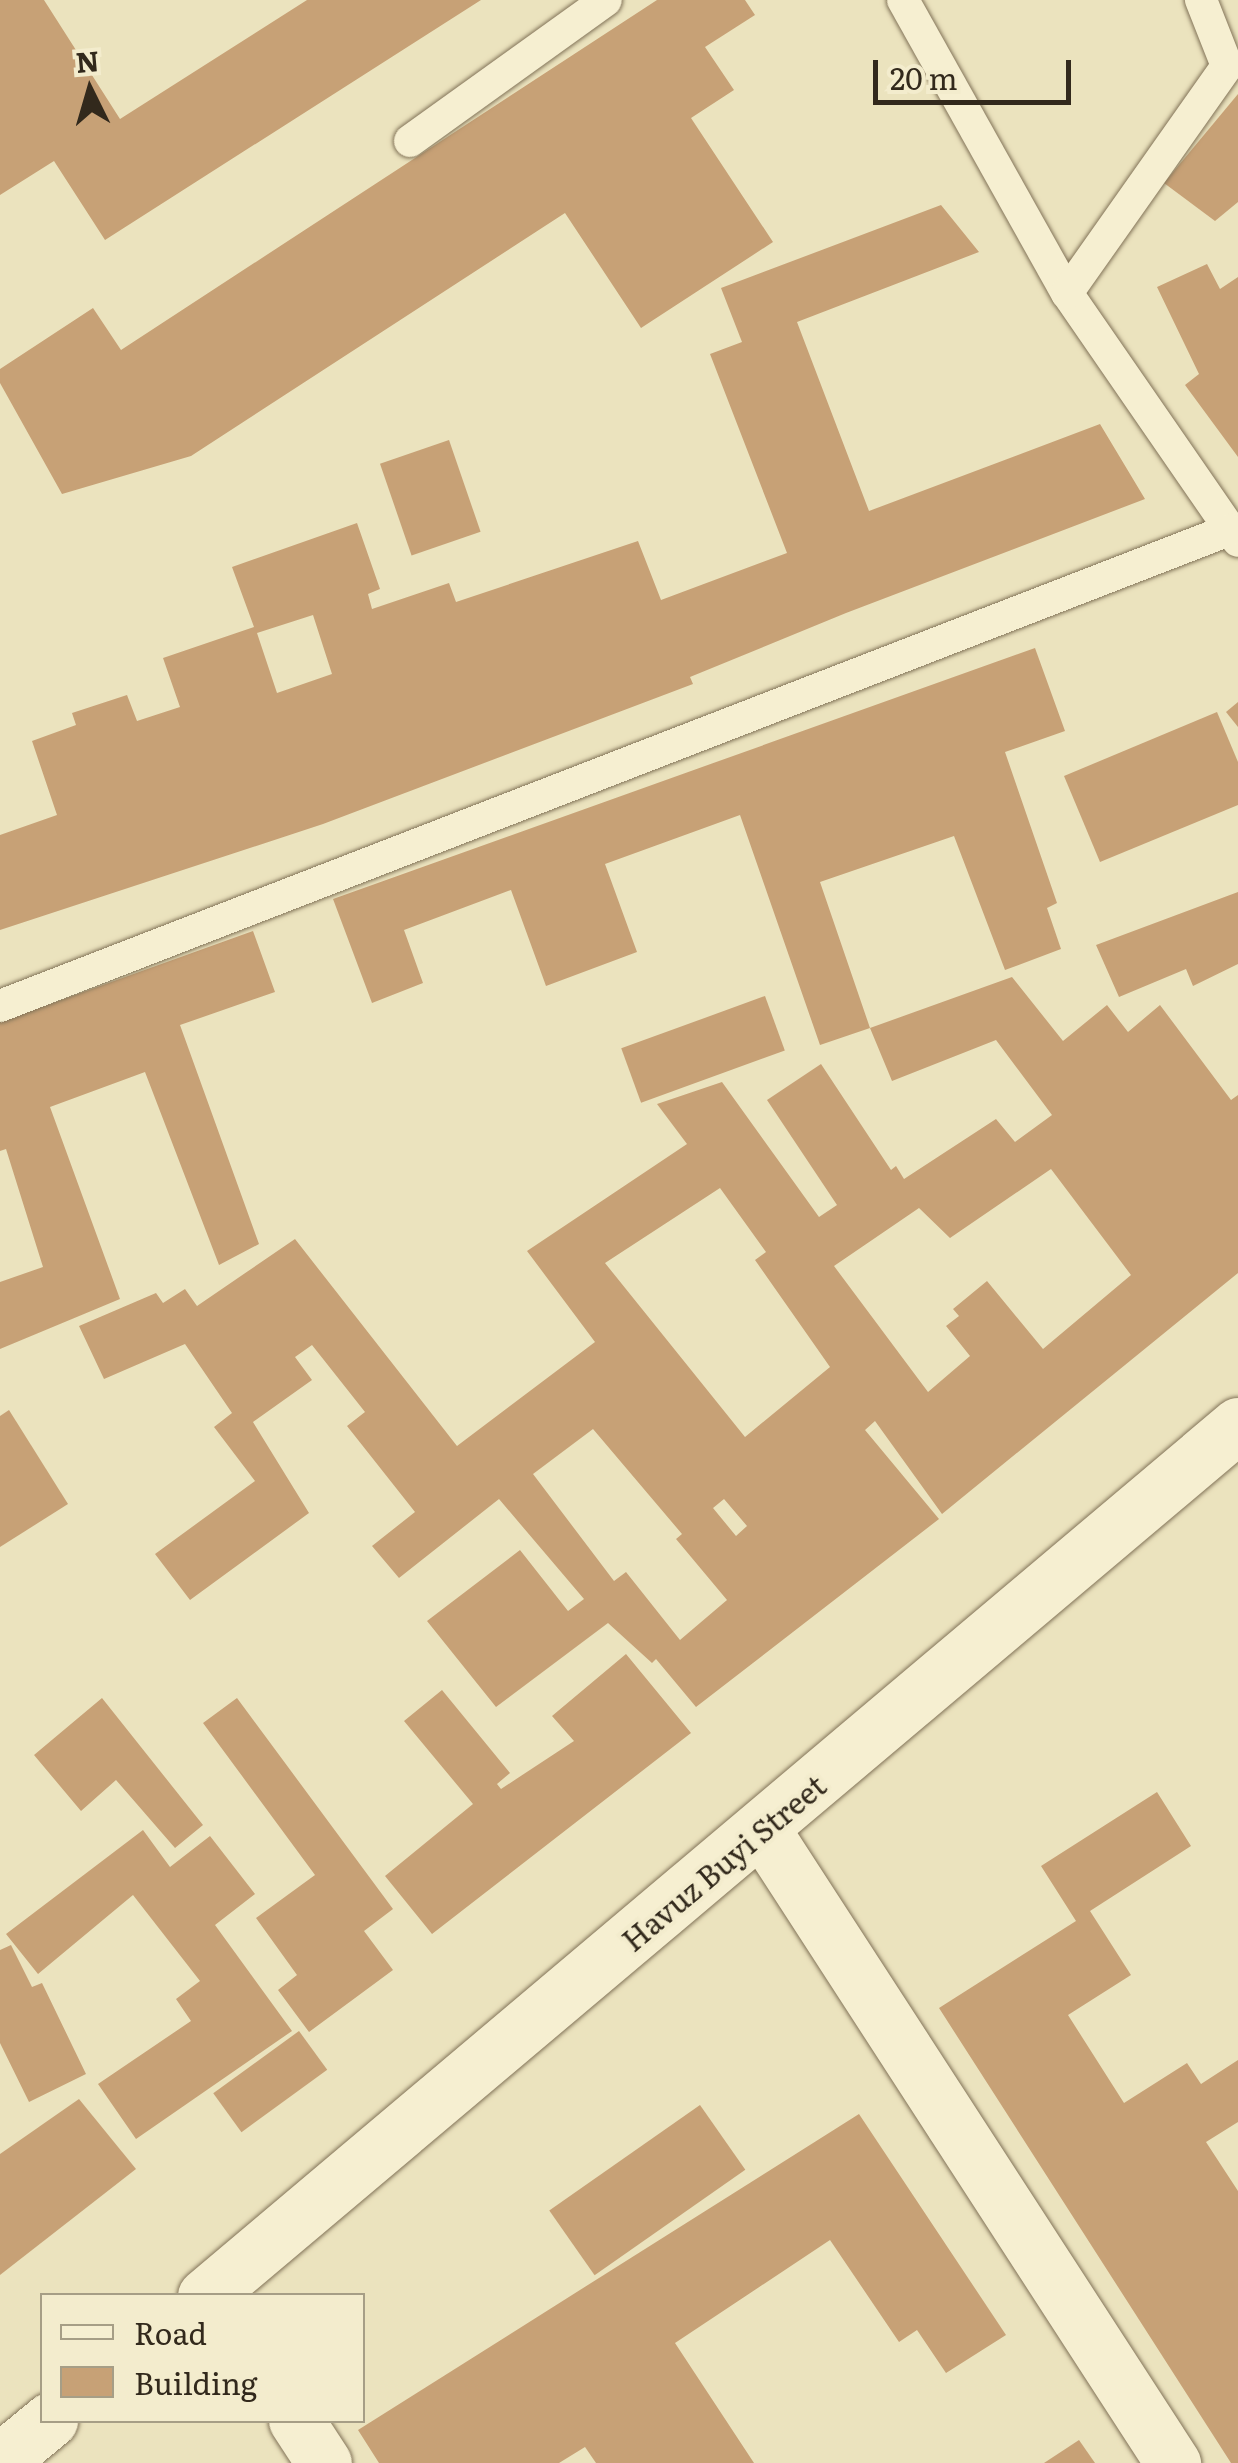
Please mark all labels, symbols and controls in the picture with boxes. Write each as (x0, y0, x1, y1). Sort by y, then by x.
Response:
text: N (74, 38, 101, 82)
north arrow (40, 40, 140, 140)
scale bar (878, 40, 1076, 102)
text: 20 m (890, 55, 958, 99)
street label: Havuz Buyi Street (614, 1766, 832, 1958)
legend (40, 2293, 365, 2423)
text: Road (134, 2310, 207, 2354)
text: Building (134, 2360, 258, 2404)

